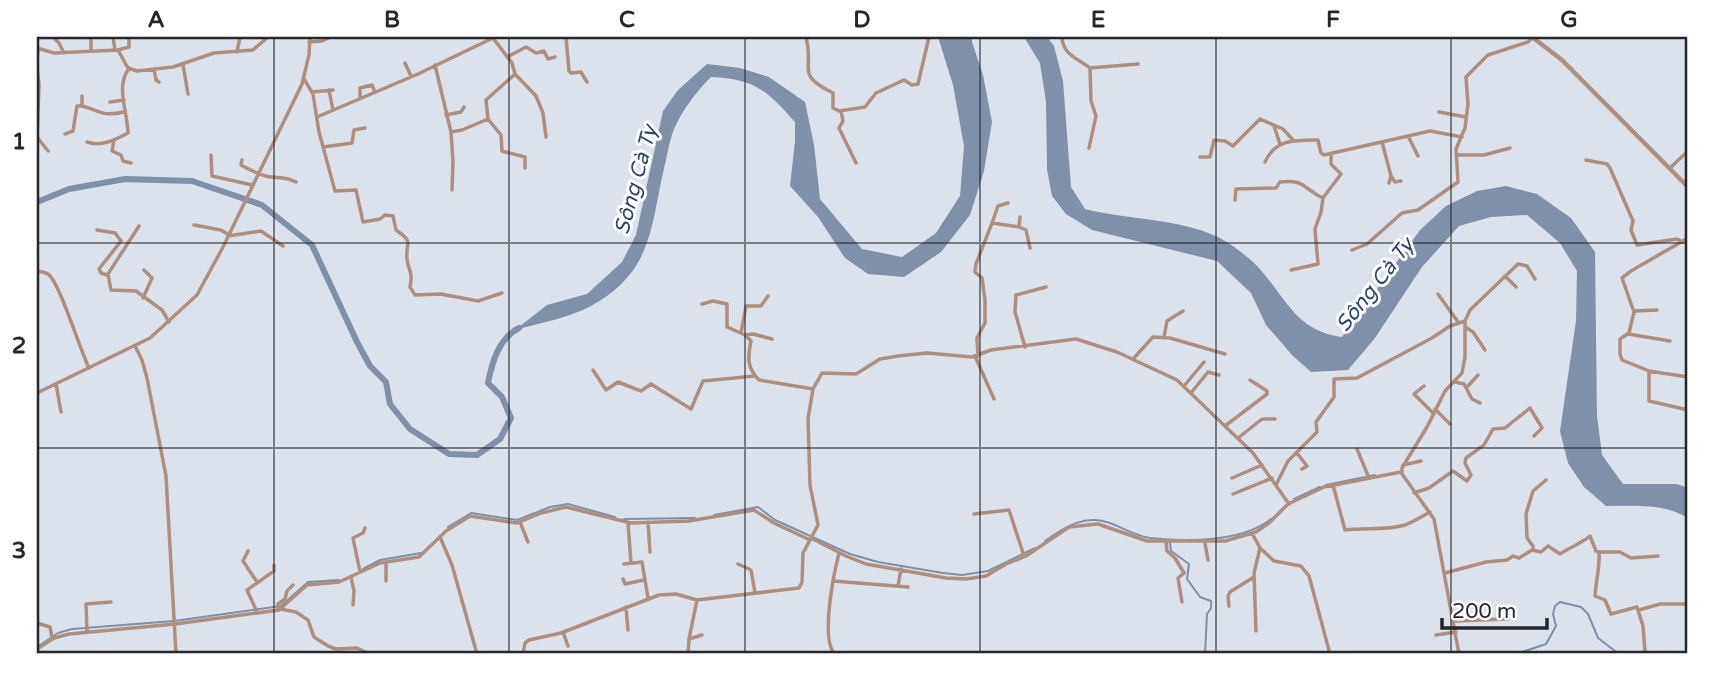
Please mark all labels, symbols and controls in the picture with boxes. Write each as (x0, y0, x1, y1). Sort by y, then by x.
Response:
text: A (147, 6, 165, 34)
text: B (384, 6, 400, 34)
text: C (619, 6, 635, 34)
text: D (853, 6, 871, 34)
text: E (1091, 6, 1105, 34)
text: F (1326, 6, 1340, 34)
text: G (1560, 6, 1578, 34)
water label: Sông Cà Ty (609, 120, 663, 237)
text: 1 (12, 128, 26, 156)
water label: Sông Cà Ty (1331, 231, 1421, 337)
text: 2 (12, 332, 26, 360)
text: 3 (12, 537, 26, 565)
scale bar (1442, 586, 1546, 630)
text: 200 m (1452, 599, 1516, 624)

